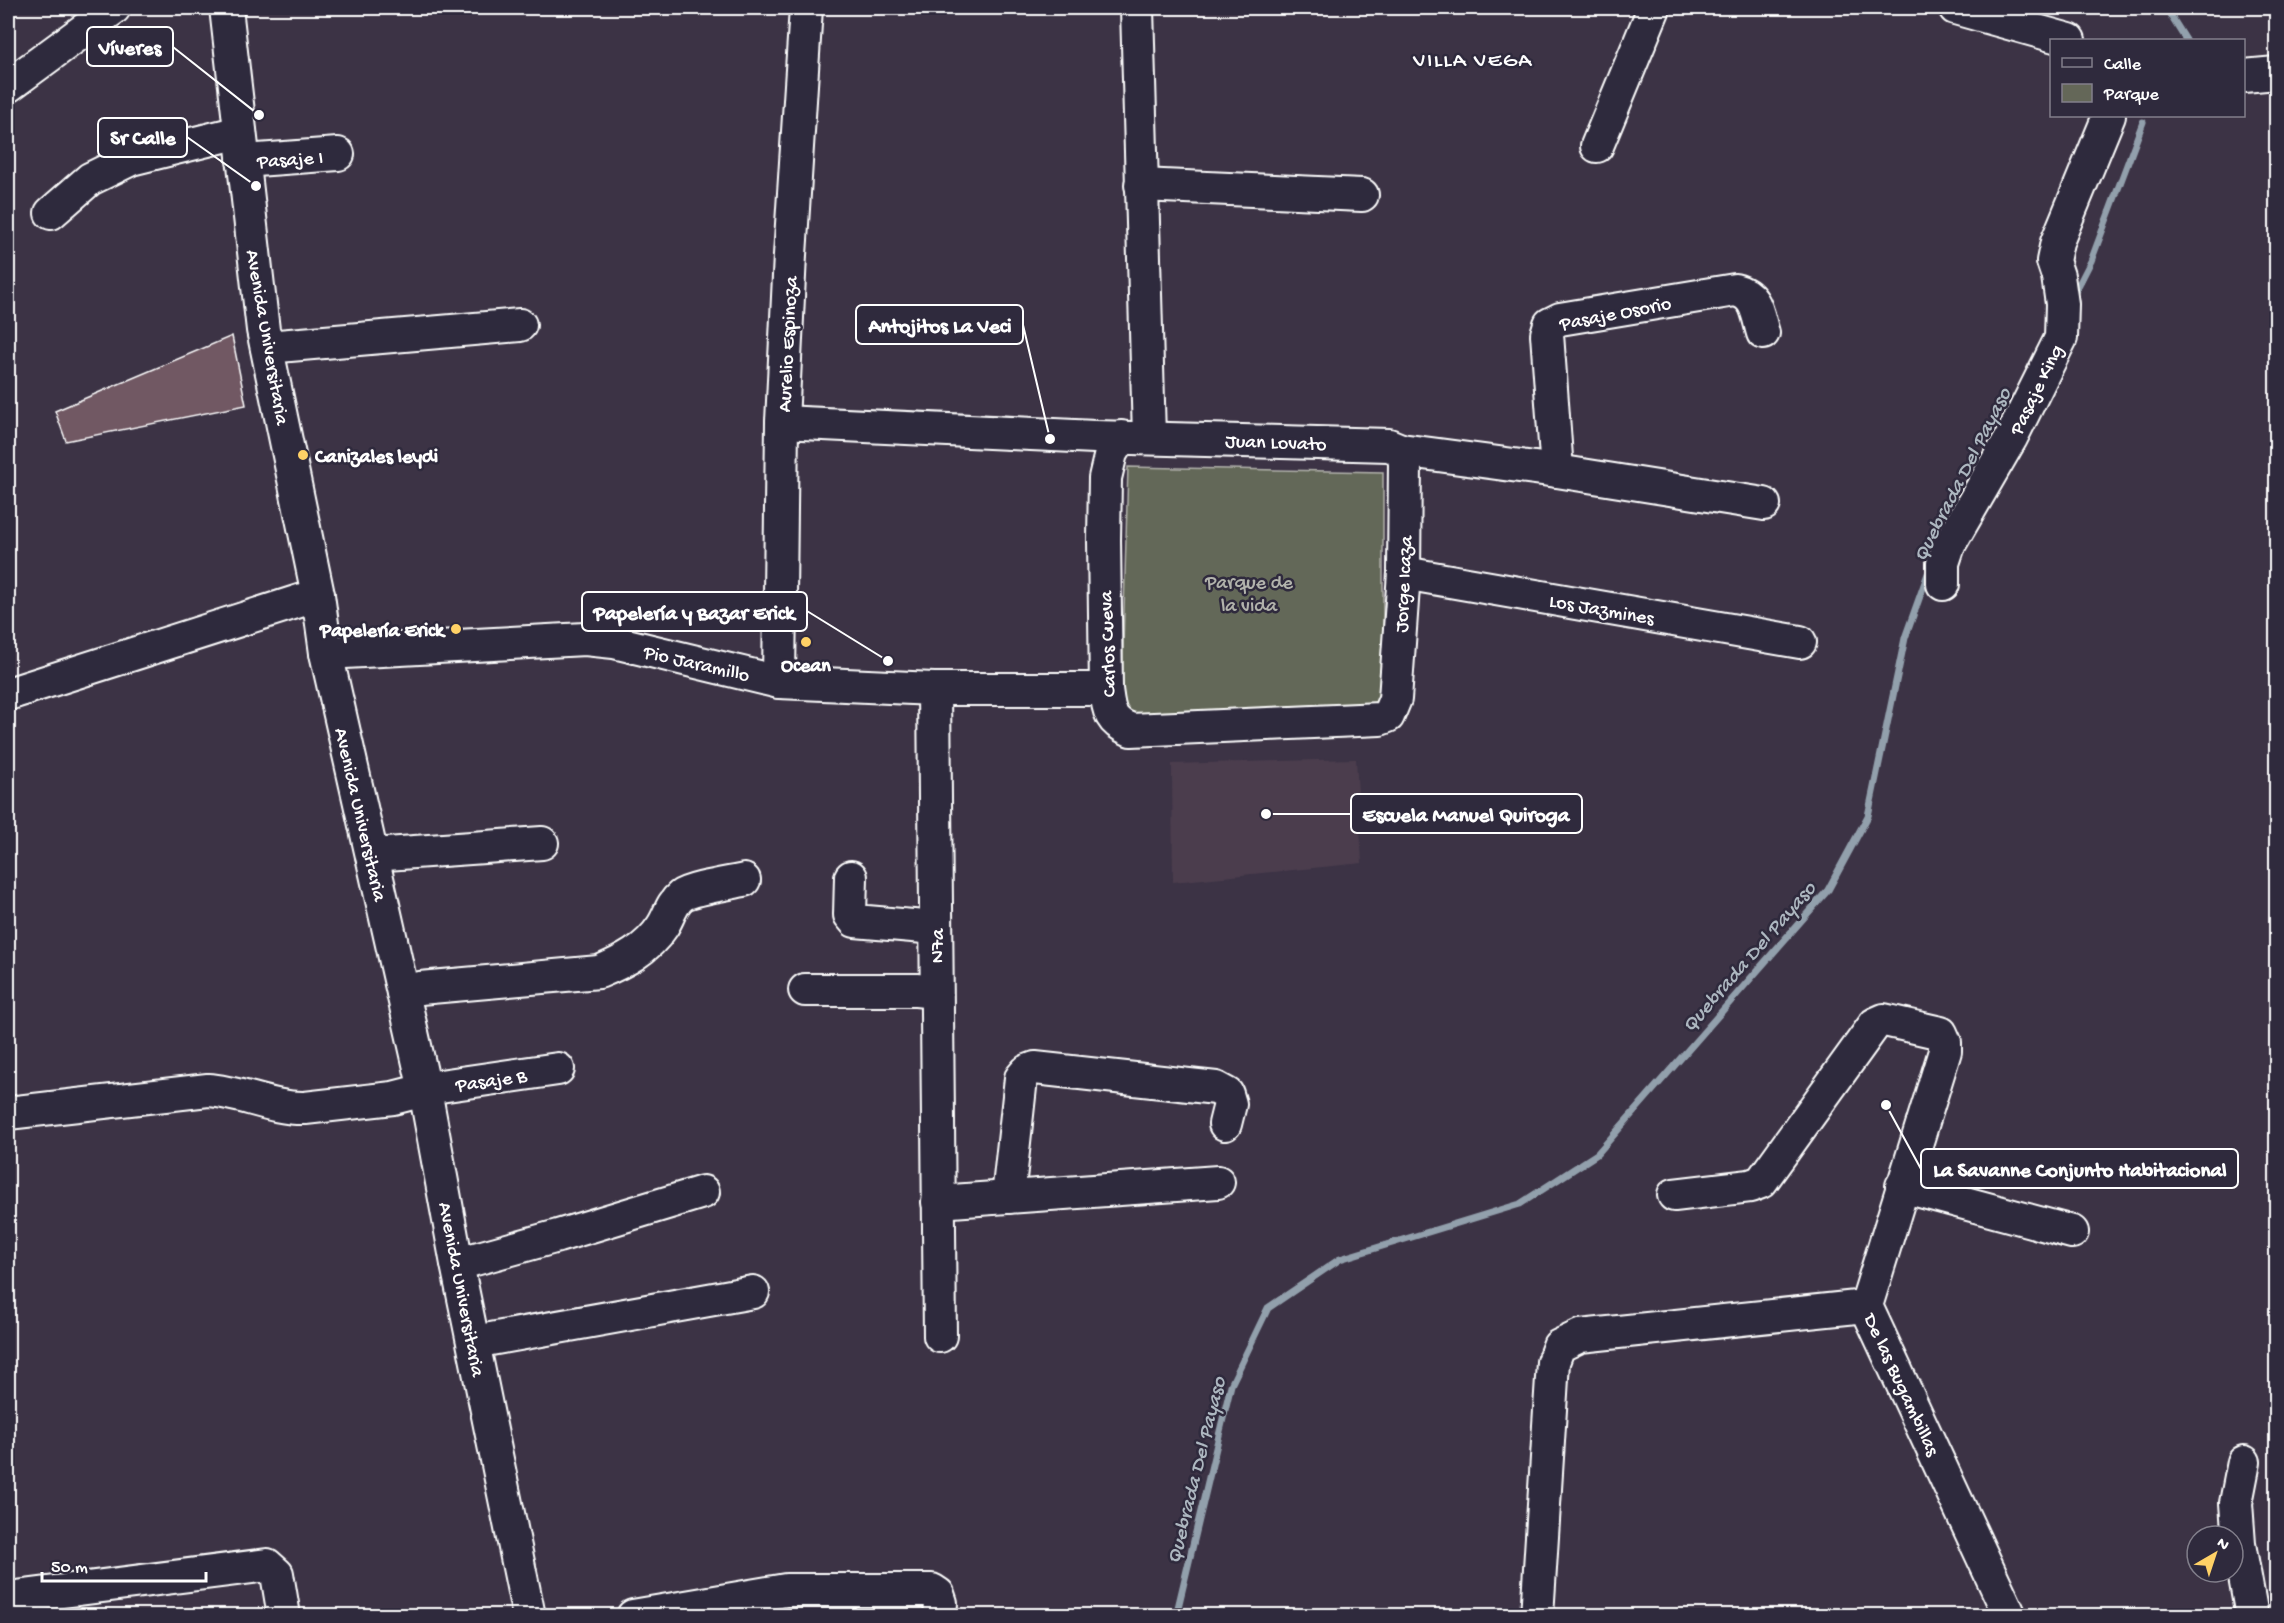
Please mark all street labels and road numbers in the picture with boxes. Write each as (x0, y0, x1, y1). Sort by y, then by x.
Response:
street label: Pasaje I (255, 148, 324, 175)
street label: Avenida Universitaria (239, 248, 292, 428)
street label: Aurelio Espinoza (774, 275, 805, 413)
street label: Pasaje Osorio (1557, 293, 1673, 338)
street label: Pasaje King (2006, 342, 2070, 440)
street label: Juan Lovato (1225, 431, 1327, 458)
street label: Jorge Icaza (1391, 534, 1420, 633)
street label: Carlos Cueva (1096, 589, 1123, 697)
street label: Los Jazmines (1547, 591, 1656, 632)
street label: Pio Jaramillo (640, 642, 751, 689)
street label: Avenida Universitaria (327, 726, 390, 905)
street label: N7a (928, 928, 951, 963)
street label: Pasaje B (453, 1066, 529, 1099)
street label: Avenida Universitaria (431, 1200, 488, 1380)
street label: De las Bugambillas (1856, 1309, 1943, 1461)

